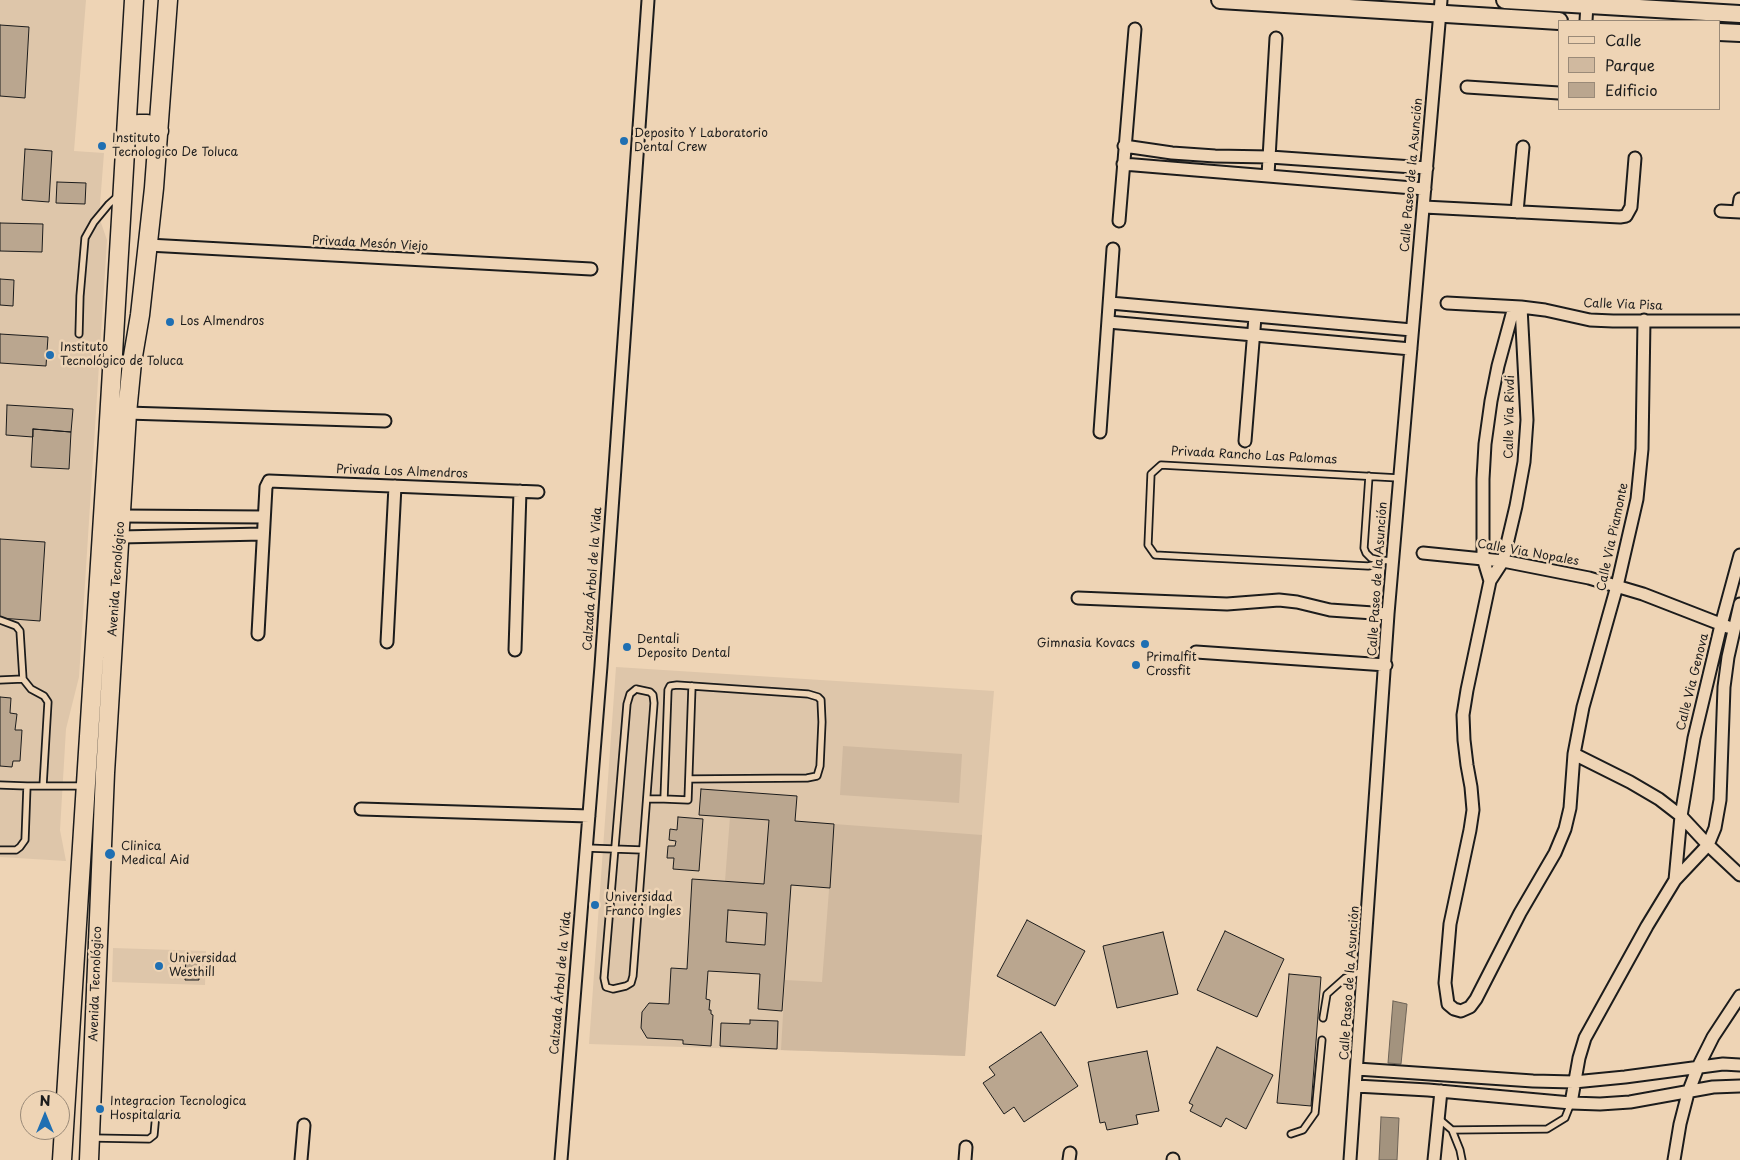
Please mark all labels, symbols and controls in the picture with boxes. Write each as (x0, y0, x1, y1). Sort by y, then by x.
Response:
legend (1558, 20, 1720, 110)
text: Calle (1605, 28, 1642, 51)
text: Parque (1605, 53, 1655, 76)
text: Edificio (1605, 78, 1658, 101)
street label: Calle Paseo de la Asunción (1398, 97, 1426, 253)
place label: Deposito Y Laboratorio Dental Crew (634, 127, 768, 155)
place label: Instituto Tecnologico De Toluca (112, 132, 238, 160)
marker: Deposito Y Laboratorio Dental Crew (618, 135, 630, 147)
marker: Instituto Tecnologico De Toluca (96, 140, 108, 152)
street label: Privada Mesón Viejo (312, 234, 428, 254)
street label: Calle Via Pisa (1583, 296, 1663, 314)
place label: Los Almendros (180, 315, 264, 329)
marker: Los Almendros (164, 316, 176, 328)
place label: Instituto Tecnológico de Toluca (60, 341, 183, 369)
marker: Instituto Tecnológico de Toluca (44, 349, 56, 361)
street label: Calle Via Rivdi (1502, 375, 1518, 459)
street label: Privada Rancho Las Palomas (1171, 444, 1337, 468)
street label: Privada Los Almendros (336, 463, 468, 481)
street label: Calle Via Piamonte (1594, 482, 1632, 592)
street label: Calle Paseo de la Asunción (1365, 501, 1391, 657)
street label: Calzada Árbol de la Vida (581, 507, 605, 651)
street label: Avenida Tecnológico (106, 521, 128, 637)
street label: Calle Via Nopales (1476, 537, 1580, 569)
street label: Calle Via Genova (1674, 632, 1712, 732)
place label: Dentali Deposito Dental (637, 633, 731, 661)
place label: Gimnasia Kovacs (1037, 637, 1135, 651)
marker: Gimnasia Kovacs (1139, 638, 1151, 650)
marker: Dentali Deposito Dental (621, 641, 633, 653)
place label: Primalfit Crossfit (1146, 651, 1197, 679)
marker: Primalfit Crossfit (1130, 659, 1142, 671)
place label: Clinica Medical Aid (121, 840, 189, 868)
marker: Clinica Medical Aid (103, 847, 117, 861)
place label: Universidad Franco Ingles (605, 891, 681, 919)
marker: Universidad Franco Ingles (589, 899, 601, 911)
street label: Calle Paseo de la Asunción (1337, 905, 1363, 1061)
street label: Calzada Árbol de la Vida (548, 911, 574, 1055)
street label: Avenida Tecnológico (87, 926, 105, 1042)
place label: Universidad Westhill (169, 952, 237, 980)
marker: Universidad Westhill (153, 960, 165, 972)
north arrow (20, 1090, 70, 1140)
text: N (39, 1090, 51, 1111)
place label: Integracion Tecnologica Hospitalaria (110, 1095, 246, 1123)
marker: Integracion Tecnologica Hospitalaria (94, 1103, 106, 1115)

